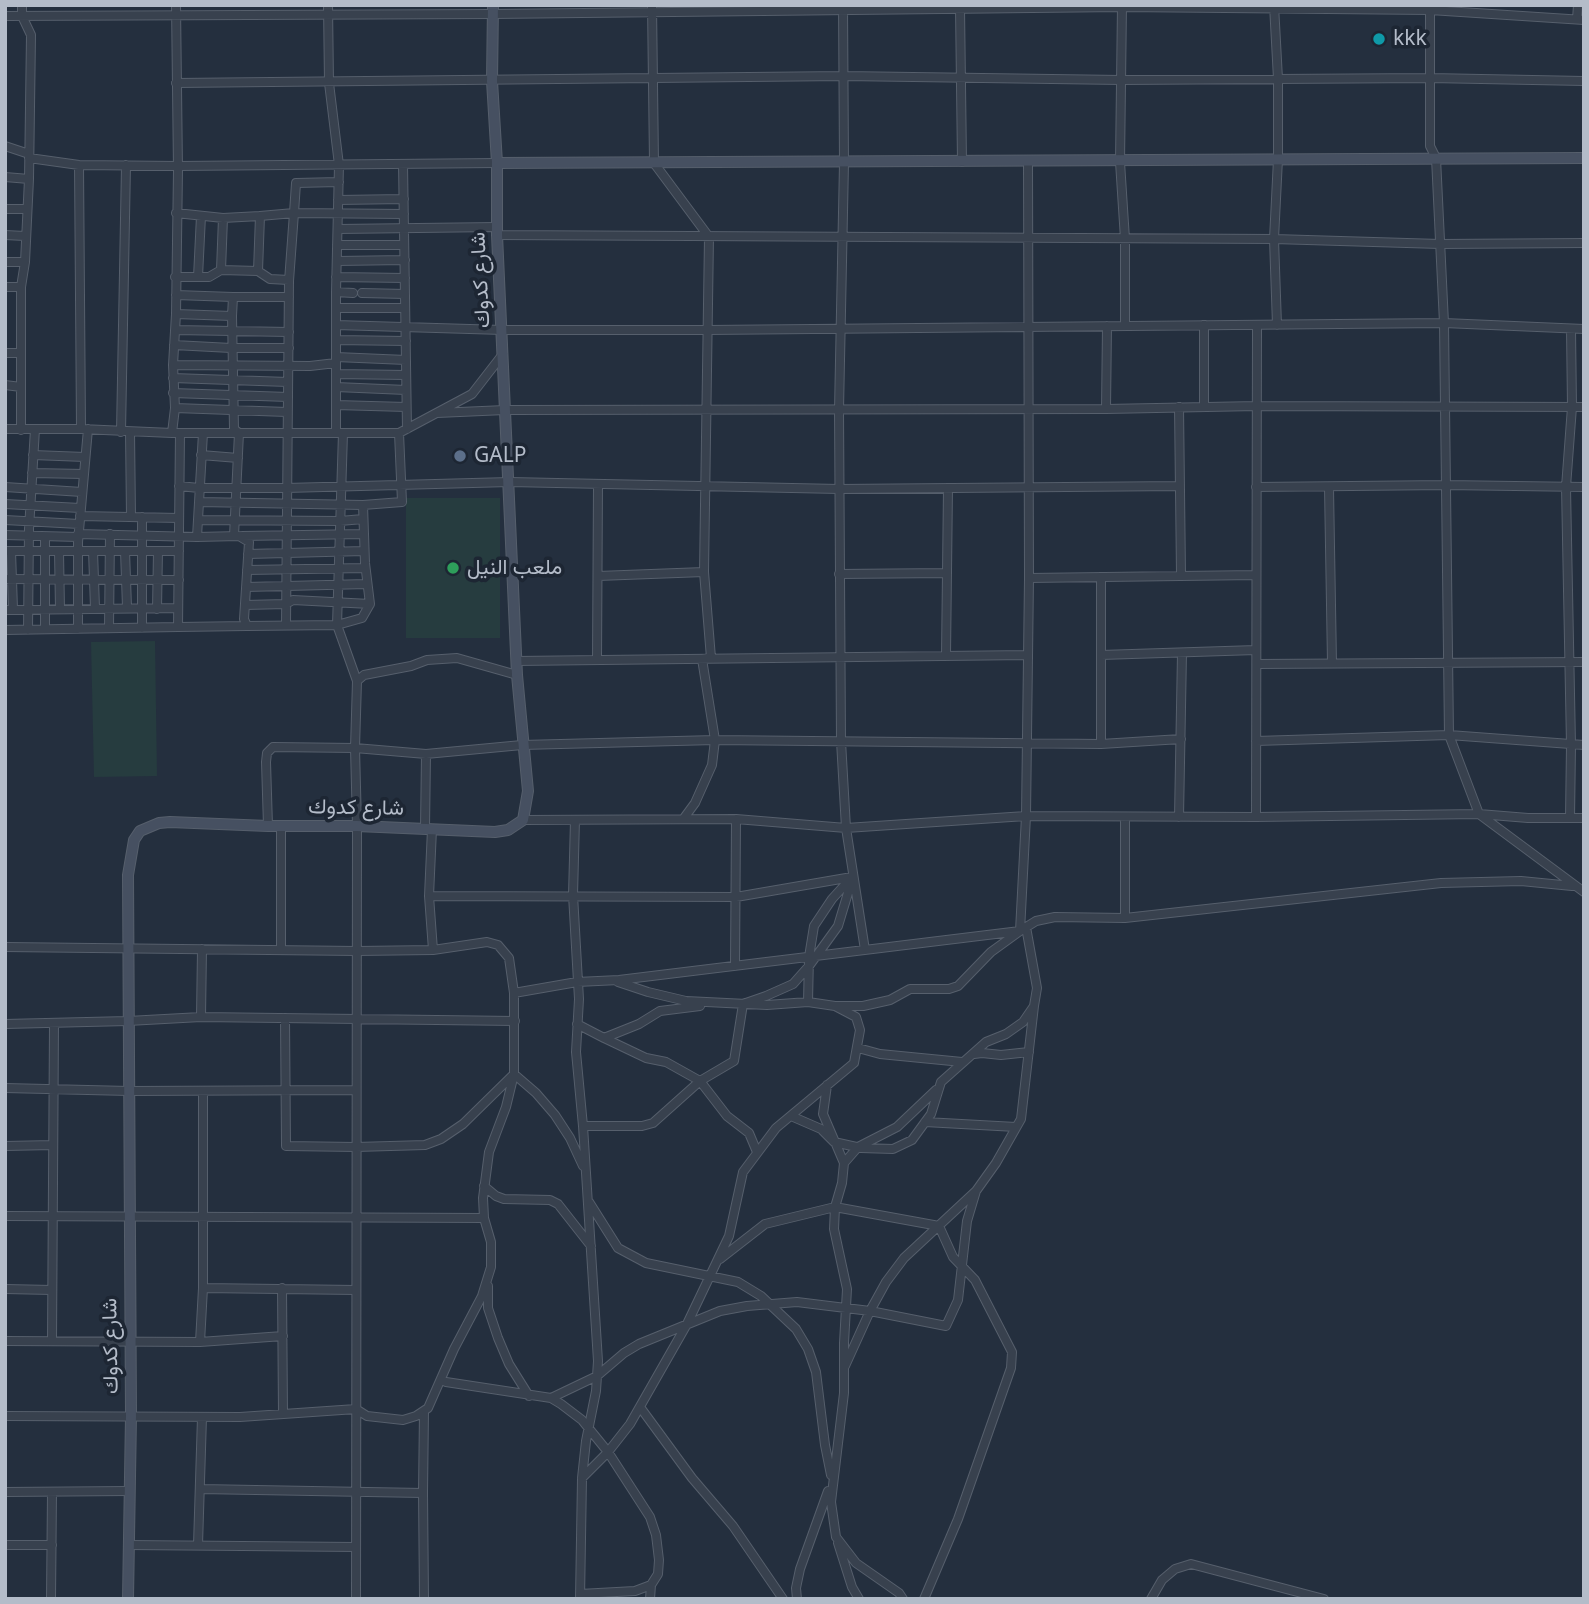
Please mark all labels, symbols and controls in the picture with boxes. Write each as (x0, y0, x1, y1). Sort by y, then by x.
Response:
place label: kkk (1393, 26, 1427, 52)
marker: kkk (1371, 31, 1387, 47)
street label: شارع كدوك (466, 231, 496, 329)
place label: GALP (474, 443, 526, 469)
marker: GALP (452, 448, 468, 464)
place label: ملعب النيل (467, 555, 562, 581)
marker: ملعب النيل (445, 560, 461, 576)
street label: شارع كدوك (308, 795, 404, 821)
street label: شارع كدوك (98, 1298, 124, 1394)

